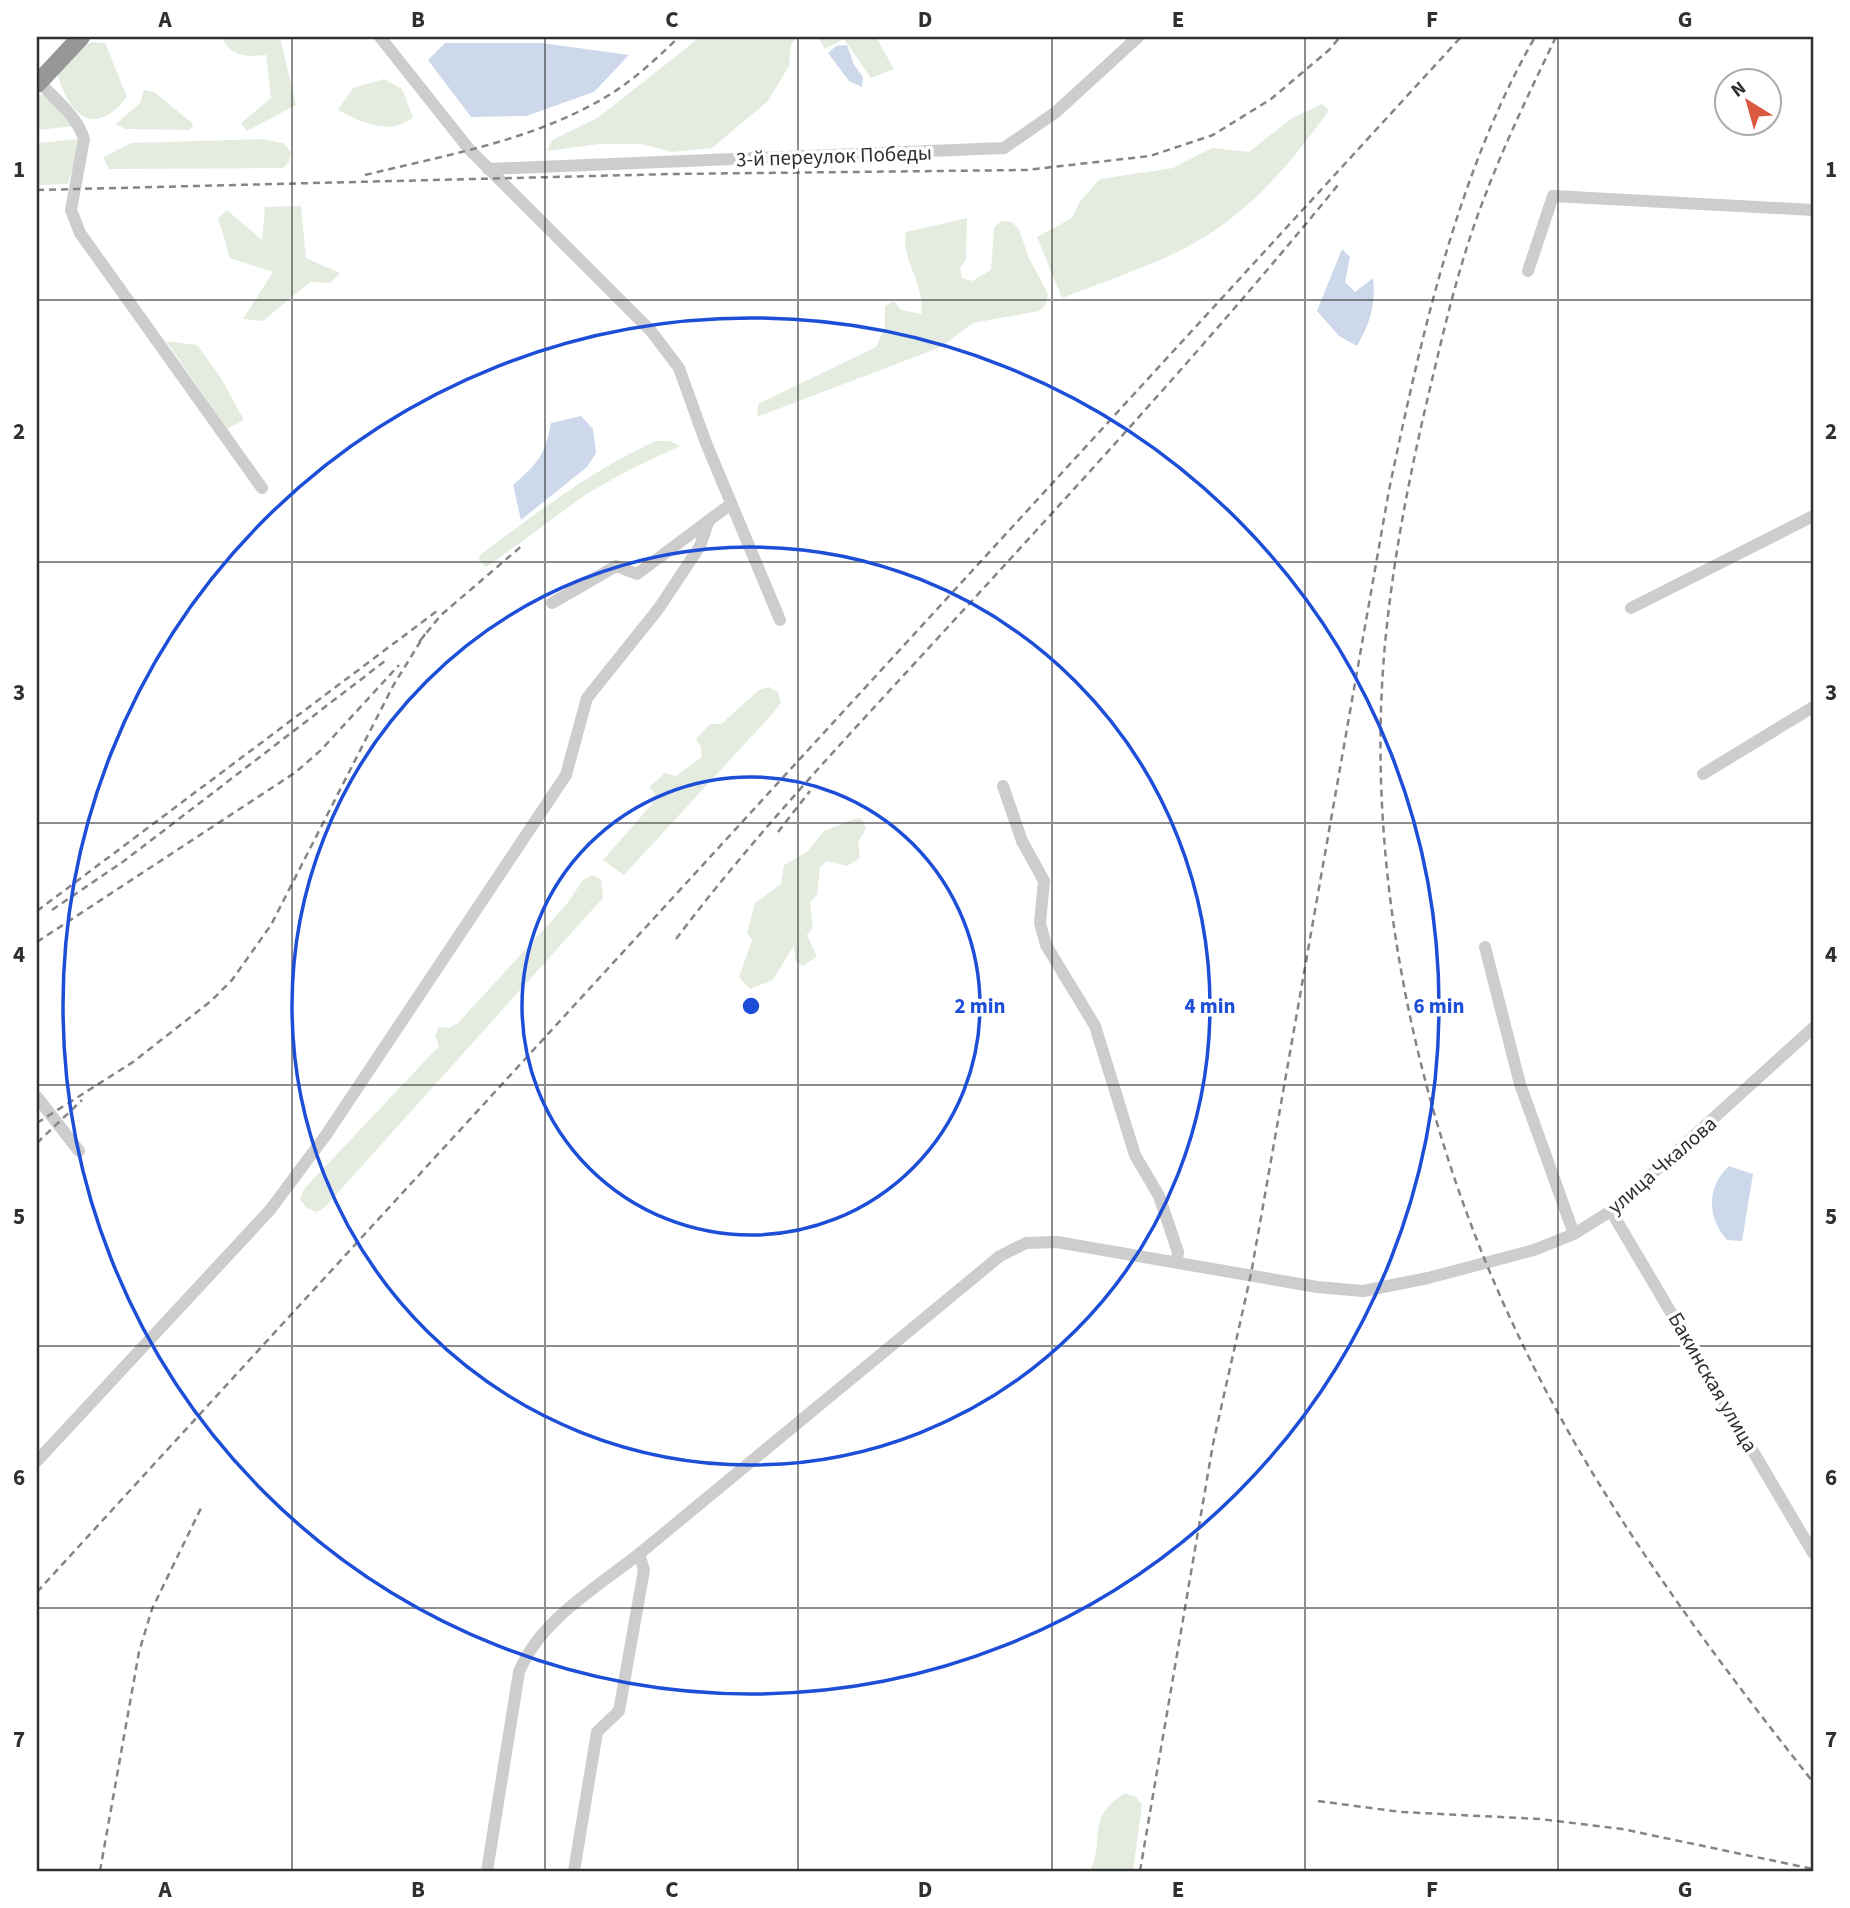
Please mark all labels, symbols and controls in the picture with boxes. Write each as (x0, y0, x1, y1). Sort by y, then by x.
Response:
text: A (157, 3, 172, 36)
text: B (411, 3, 425, 36)
text: C (665, 3, 679, 36)
text: D (918, 3, 932, 36)
text: E (1172, 3, 1184, 36)
text: F (1426, 3, 1438, 36)
text: G (1678, 3, 1692, 36)
north arrow (1714, 66, 1784, 136)
text: N (1725, 75, 1752, 104)
street label: 3-й переулок Победы (735, 138, 933, 174)
text: 1 (13, 153, 25, 186)
text: 1 (1825, 153, 1837, 186)
text: 2 (13, 415, 25, 448)
text: 2 (1825, 415, 1837, 448)
text: 3 (13, 676, 25, 709)
text: 3 (1825, 676, 1837, 709)
text: 4 (13, 938, 25, 971)
text: 4 (1825, 938, 1837, 971)
text: 2 min (954, 991, 1006, 1021)
text: 4 min (1184, 991, 1236, 1021)
text: 6 min (1413, 991, 1465, 1021)
centre of rings (739, 994, 763, 1018)
street label: улица Чкалова (1601, 1109, 1723, 1221)
text: 5 (13, 1200, 25, 1233)
text: 5 (1825, 1200, 1837, 1233)
street label: Бакинская улица (1661, 1306, 1765, 1458)
text: 6 (13, 1461, 25, 1494)
text: 6 (1825, 1461, 1837, 1494)
text: 7 (13, 1723, 25, 1756)
text: 7 (1825, 1723, 1837, 1756)
text: A (157, 1873, 172, 1906)
text: B (411, 1873, 425, 1906)
text: C (665, 1873, 679, 1906)
text: D (918, 1873, 932, 1906)
text: E (1172, 1873, 1184, 1906)
text: F (1426, 1873, 1438, 1906)
text: G (1678, 1873, 1692, 1906)

